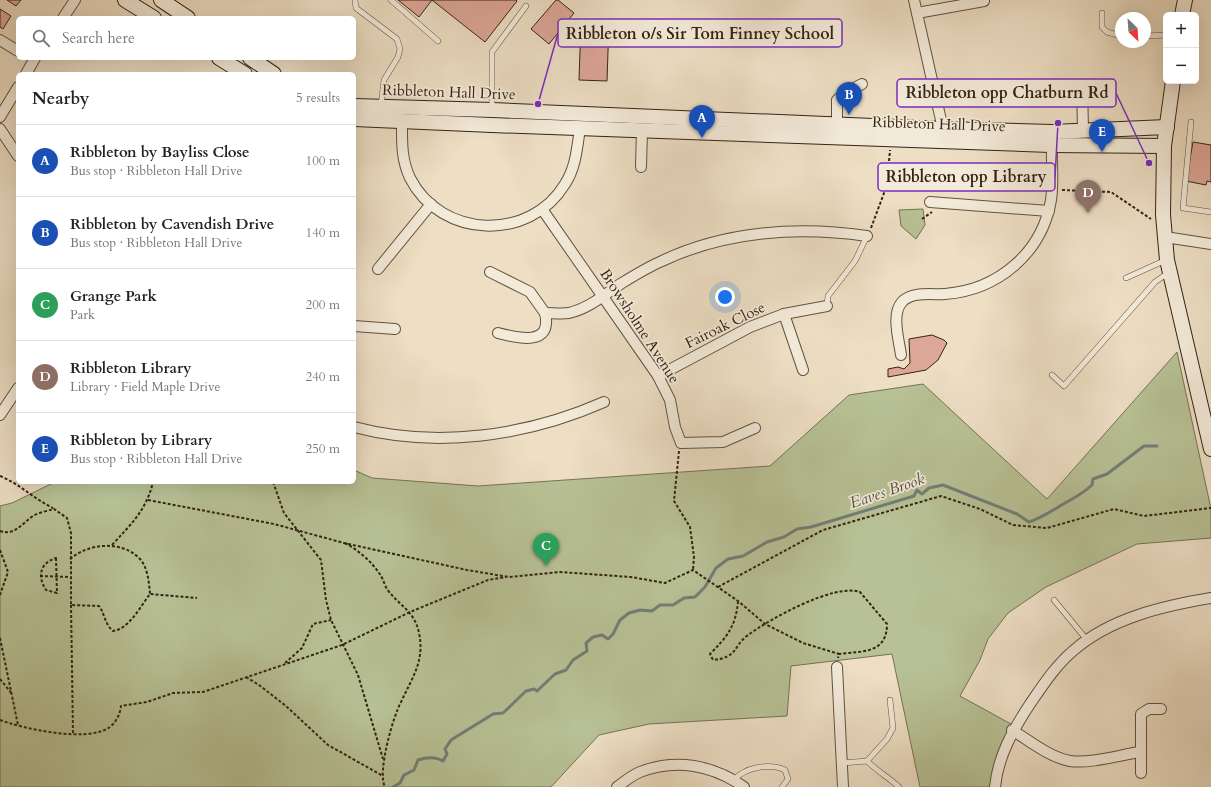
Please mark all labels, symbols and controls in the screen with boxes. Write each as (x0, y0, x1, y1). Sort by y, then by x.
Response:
north arrow (1115, 12, 1151, 48)
map controls (1163, 12, 1199, 84)
button: + (1163, 12, 1199, 48)
search box (16, 16, 356, 60)
callout: Ribbleton o/s Sir Tom Finney School (558, 19, 842, 47)
text: Ribbleton o/s Sir Tom Finney School (566, 23, 835, 45)
icon: search (30, 27, 52, 49)
text: Search here (62, 28, 135, 48)
button: − (1163, 48, 1199, 84)
callout: Ribbleton opp Chatburn Rd (897, 79, 1116, 107)
street label: Ribbleton Hall Drive (382, 80, 516, 104)
pin: B (836, 82, 862, 115)
text: Ribbleton opp Chatburn Rd (905, 82, 1109, 104)
text: Nearby (32, 87, 89, 110)
text: 5 results (296, 89, 340, 107)
pin: A (689, 105, 715, 138)
street label: Ribbleton Hall Drive (872, 112, 1006, 136)
pin: E (1089, 119, 1115, 152)
text: Ribbleton by Bayliss Close (70, 142, 250, 162)
text: A (40, 152, 50, 170)
text: 100 m (306, 152, 340, 170)
text: Bus stop · Ribbleton Hall Drive (70, 162, 242, 180)
callout: Ribbleton opp Library (878, 163, 1055, 191)
text: Ribbleton opp Library (885, 166, 1047, 188)
pin: D (1075, 180, 1101, 213)
text: Ribbleton by Cavendish Drive (70, 214, 274, 234)
text: B (40, 224, 50, 242)
text: 140 m (306, 224, 340, 242)
text: Bus stop · Ribbleton Hall Drive (70, 234, 242, 252)
street label: Browsholme Avenue (595, 265, 685, 387)
text: Grange Park (70, 286, 157, 306)
your location (715, 287, 735, 307)
text: C (40, 296, 50, 314)
text: 200 m (306, 296, 340, 314)
street label: Fairoak Close (682, 297, 768, 353)
text: Park (70, 306, 95, 324)
text: Ribbleton Library (70, 358, 192, 378)
text: D (39, 368, 51, 386)
text: 240 m (306, 368, 340, 386)
text: Library · Field Maple Drive (70, 378, 220, 396)
text: Ribbleton by Library (70, 430, 212, 450)
text: E (41, 440, 49, 458)
text: 250 m (306, 440, 340, 458)
text: Bus stop · Ribbleton Hall Drive (70, 450, 242, 468)
water label: Eaves Brook (847, 468, 928, 514)
pin: C (533, 533, 559, 566)

